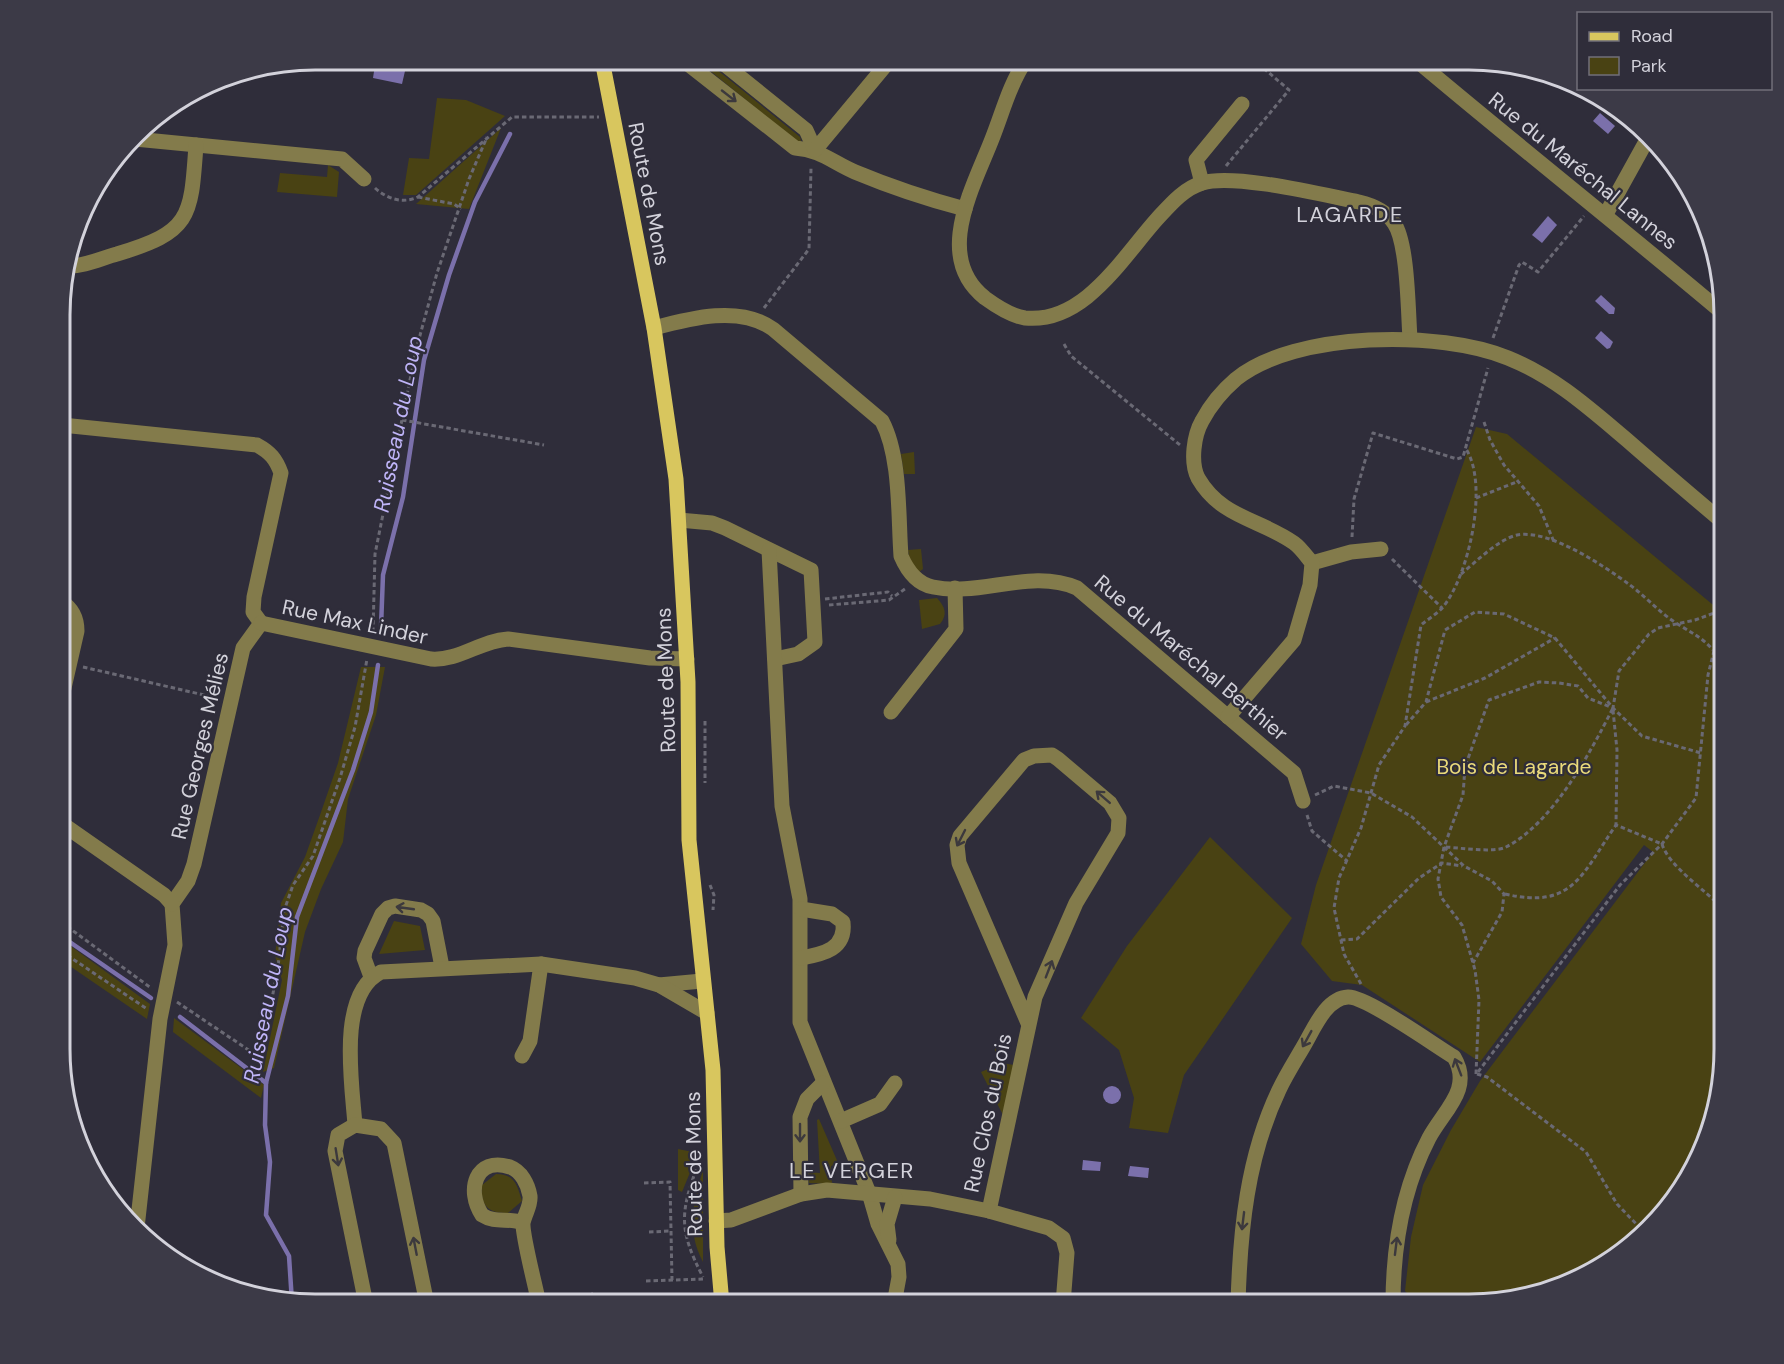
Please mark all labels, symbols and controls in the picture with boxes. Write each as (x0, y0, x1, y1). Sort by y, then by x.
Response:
legend (1577, 12, 1772, 90)
text: Road (1631, 24, 1673, 48)
text: Park (1631, 54, 1667, 78)
street label: Rue du Maréchal Lannes (1482, 86, 1684, 256)
one-way arrow (721, 90, 737, 103)
street label: Route de Mons (621, 120, 677, 268)
district label: LAGARDE (1296, 200, 1404, 229)
water label: Ruisseau du Loup (367, 333, 429, 515)
street label: Rue du Maréchal Berthier (1088, 569, 1294, 747)
street label: Rue Max Linder (280, 593, 431, 651)
street label: Route de Mons (649, 607, 683, 753)
street label: Rue Georges Mélies (165, 650, 235, 842)
park label: Bois de Lagarde (1436, 753, 1592, 781)
one-way arrow (1096, 790, 1111, 804)
one-way arrow (955, 829, 967, 847)
one-way arrow (395, 903, 415, 914)
water label: Ruisseau du Loup (237, 904, 299, 1086)
one-way arrow (1044, 960, 1055, 978)
one-way arrow (1301, 1029, 1312, 1047)
street label: Rue Clos du Bois (957, 1031, 1019, 1195)
one-way arrow (1452, 1058, 1463, 1076)
street label: Route de Mons (679, 1091, 709, 1237)
one-way arrow (794, 1122, 806, 1142)
one-way arrow (332, 1147, 343, 1167)
district label: LE VERGER (789, 1156, 915, 1185)
one-way arrow (1237, 1210, 1248, 1230)
one-way arrow (1391, 1236, 1402, 1256)
one-way arrow (409, 1237, 420, 1256)

